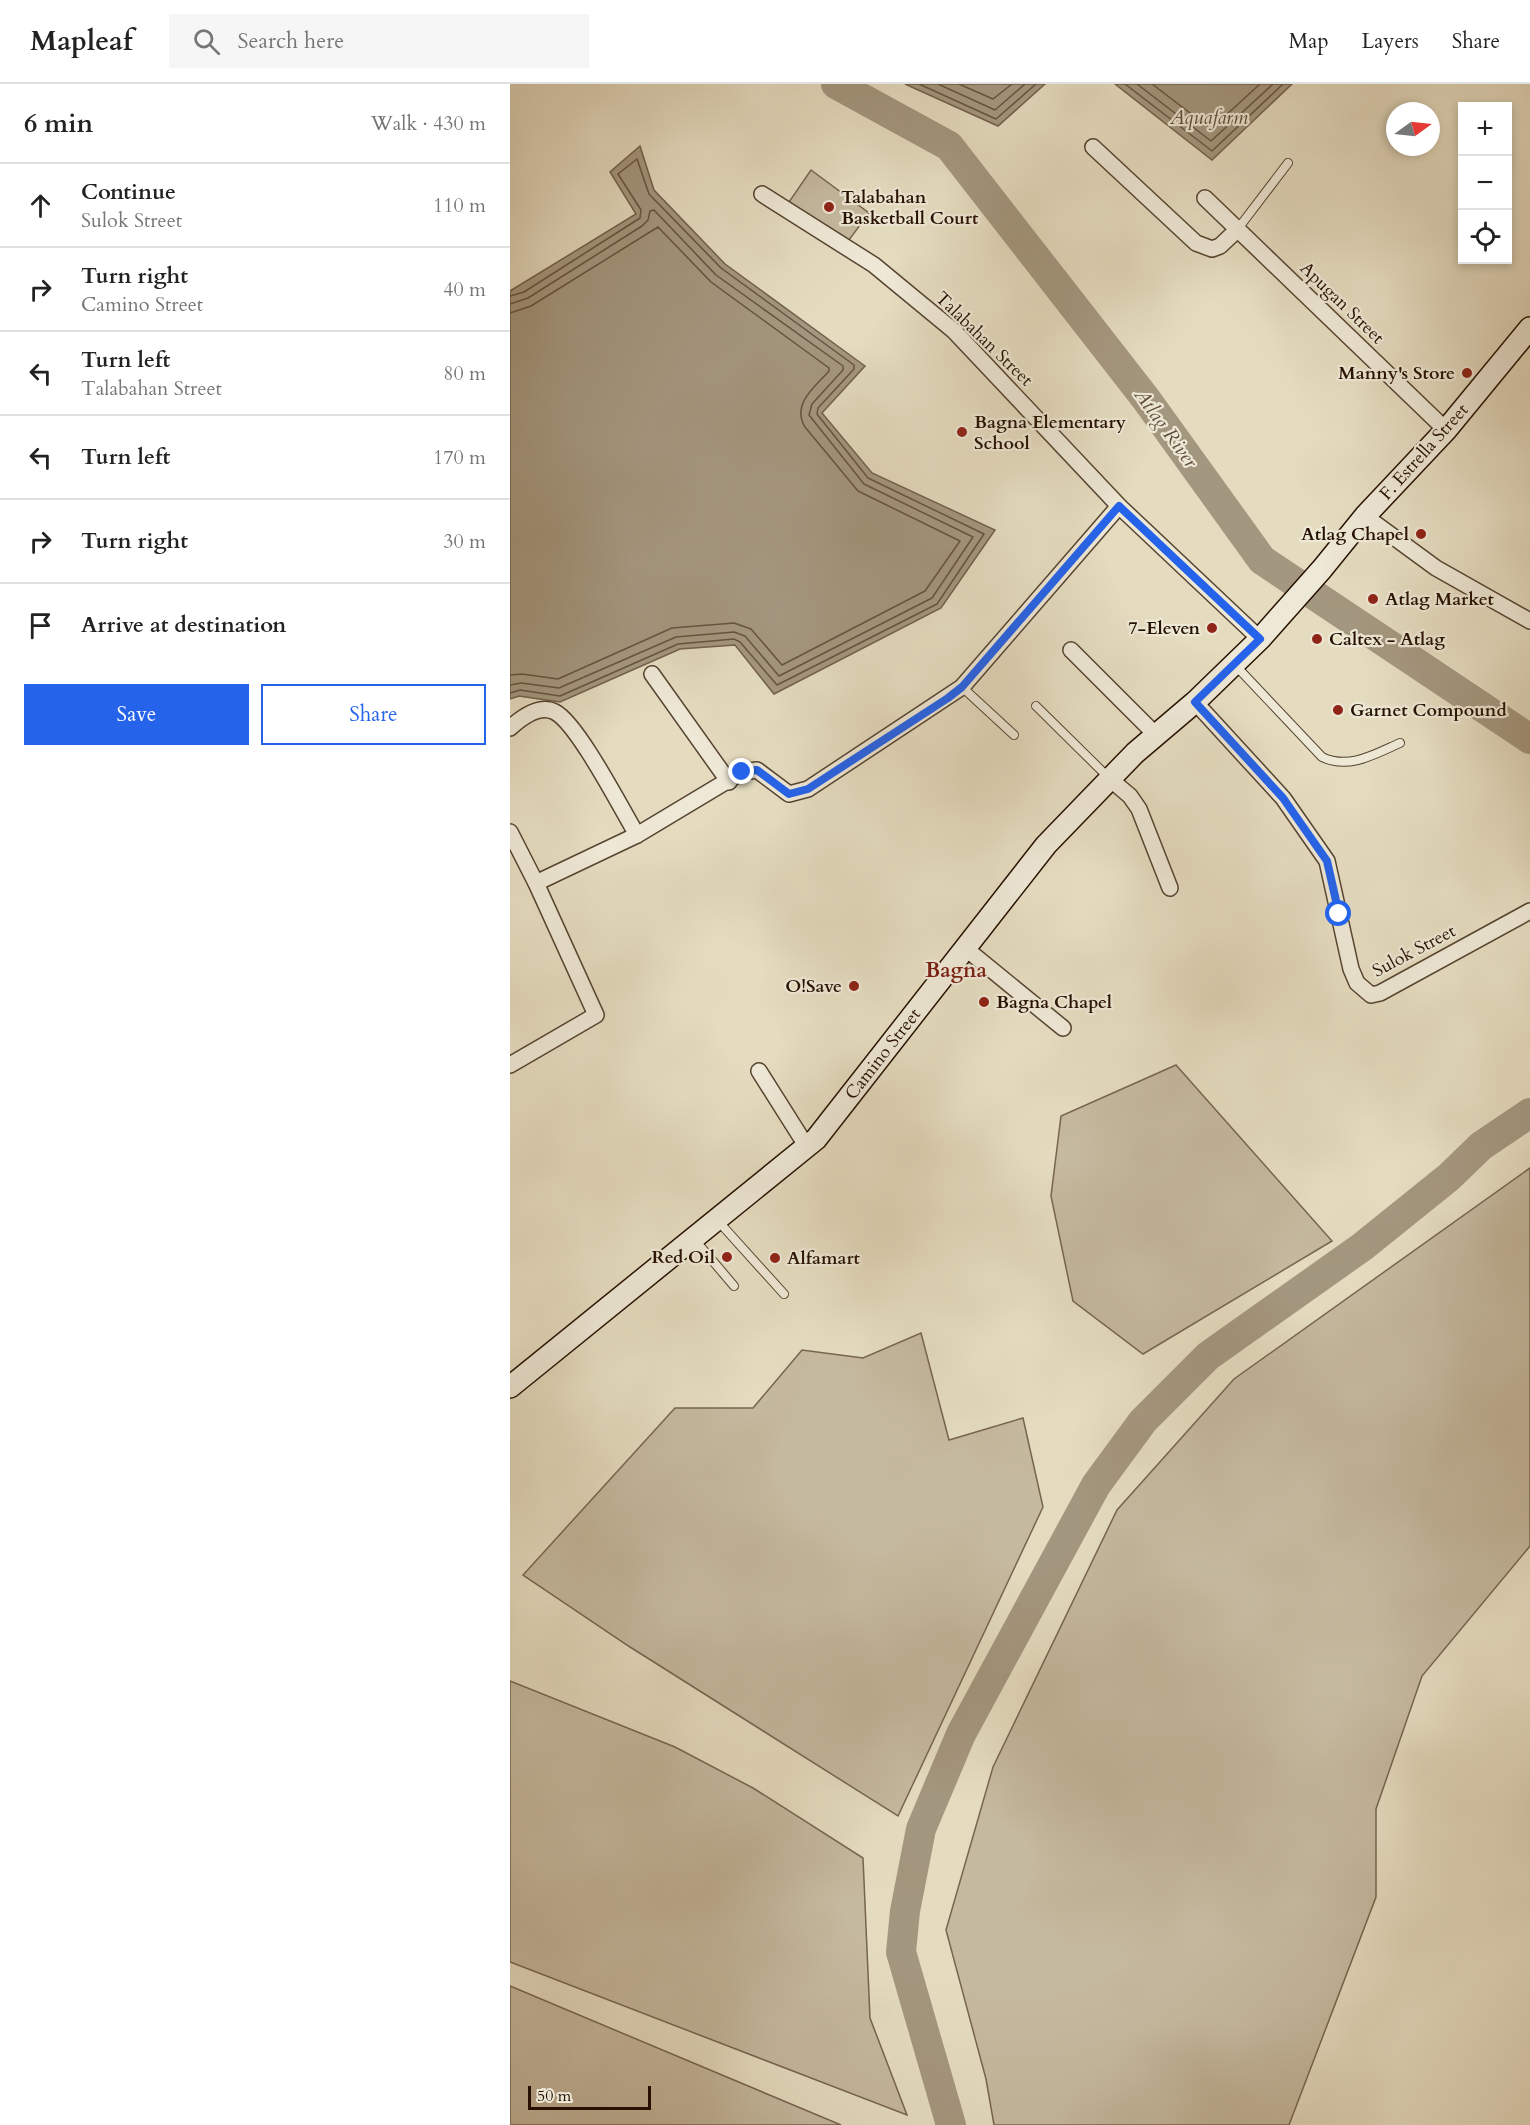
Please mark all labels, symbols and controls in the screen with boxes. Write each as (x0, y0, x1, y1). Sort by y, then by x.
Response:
search box (169, 14, 589, 68)
text: Mapleaf (30, 22, 133, 60)
icon: search (190, 25, 223, 58)
text: Search here (238, 26, 344, 56)
text: Map (1289, 27, 1329, 56)
text: Layers (1362, 27, 1419, 56)
text: Share (1452, 27, 1500, 56)
north arrow (1386, 102, 1440, 156)
map controls (1458, 102, 1512, 264)
button: + (1458, 102, 1512, 156)
water label: Aquafarm (1169, 104, 1248, 131)
text: 6 min (24, 106, 93, 141)
text: Walk · 430 m (371, 110, 486, 137)
button: − (1458, 156, 1512, 210)
text: Continue (81, 177, 176, 207)
place label: Talabahan Basketball Court (841, 185, 979, 231)
icon: ahead (24, 189, 57, 222)
text: 110 m (433, 192, 486, 219)
marker: Talabahan Basketball Court (822, 200, 836, 214)
text: Sulok Street (81, 207, 182, 234)
button: locate (1458, 210, 1512, 264)
street label: Apugan Street (1294, 256, 1390, 350)
text: Turn right (81, 261, 188, 291)
icon: right (24, 273, 57, 306)
text: 40 m (443, 276, 486, 303)
street label: Talabahan Street (930, 286, 1039, 392)
text: Camino Street (81, 291, 203, 318)
text: Turn left (81, 345, 170, 375)
icon: left (24, 357, 57, 390)
text: 80 m (443, 360, 486, 387)
place label: Manny's Store (1338, 361, 1455, 386)
marker: Manny's Store (1460, 366, 1474, 380)
text: Talabahan Street (81, 375, 222, 402)
water label: Atlag River (1127, 382, 1205, 474)
street label: F. Estrella Street (1374, 398, 1474, 506)
place label: Bagna Elementary School (974, 410, 1127, 456)
marker: Bagna Elementary School (955, 425, 969, 439)
icon: left (24, 441, 57, 474)
text: Turn left (81, 442, 170, 472)
text: 170 m (433, 444, 486, 471)
place label: Atlag Chapel (1301, 522, 1409, 547)
icon: right (24, 525, 57, 558)
text: Turn right (81, 526, 188, 556)
marker: Atlag Chapel (1414, 527, 1428, 541)
text: 30 m (443, 528, 486, 555)
place label: Atlag Market (1385, 587, 1495, 612)
marker: Atlag Market (1366, 592, 1380, 606)
icon: arrive (24, 609, 57, 642)
text: Arrive at destination (81, 610, 286, 640)
place label: 7-Eleven (1128, 616, 1200, 641)
marker: 7-Eleven (1205, 621, 1219, 635)
place label: Caltex - Atlag (1329, 627, 1445, 652)
marker: Caltex - Atlag (1310, 632, 1324, 646)
button: Save (24, 684, 249, 745)
button: Share (261, 684, 486, 745)
place label: Garnet Compound (1350, 698, 1507, 723)
marker: Garnet Compound (1331, 703, 1345, 717)
route end (728, 758, 754, 784)
route start (1325, 900, 1351, 926)
street label: Sulok Street (1368, 918, 1460, 983)
district label: Bagna (925, 956, 988, 985)
place label: O!Save (785, 974, 842, 999)
marker: O!Save (847, 979, 861, 993)
place label: Bagna Chapel (996, 990, 1112, 1015)
marker: Bagna Chapel (977, 995, 991, 1009)
street label: Camino Street (839, 1003, 927, 1105)
place label: Red Oil (652, 1245, 715, 1270)
place label: Alfamart (787, 1246, 861, 1271)
marker: Red Oil (720, 1250, 734, 1264)
marker: Alfamart (768, 1251, 782, 1265)
scale bar (528, 2083, 651, 2110)
text: 50 m (537, 2085, 571, 2107)

